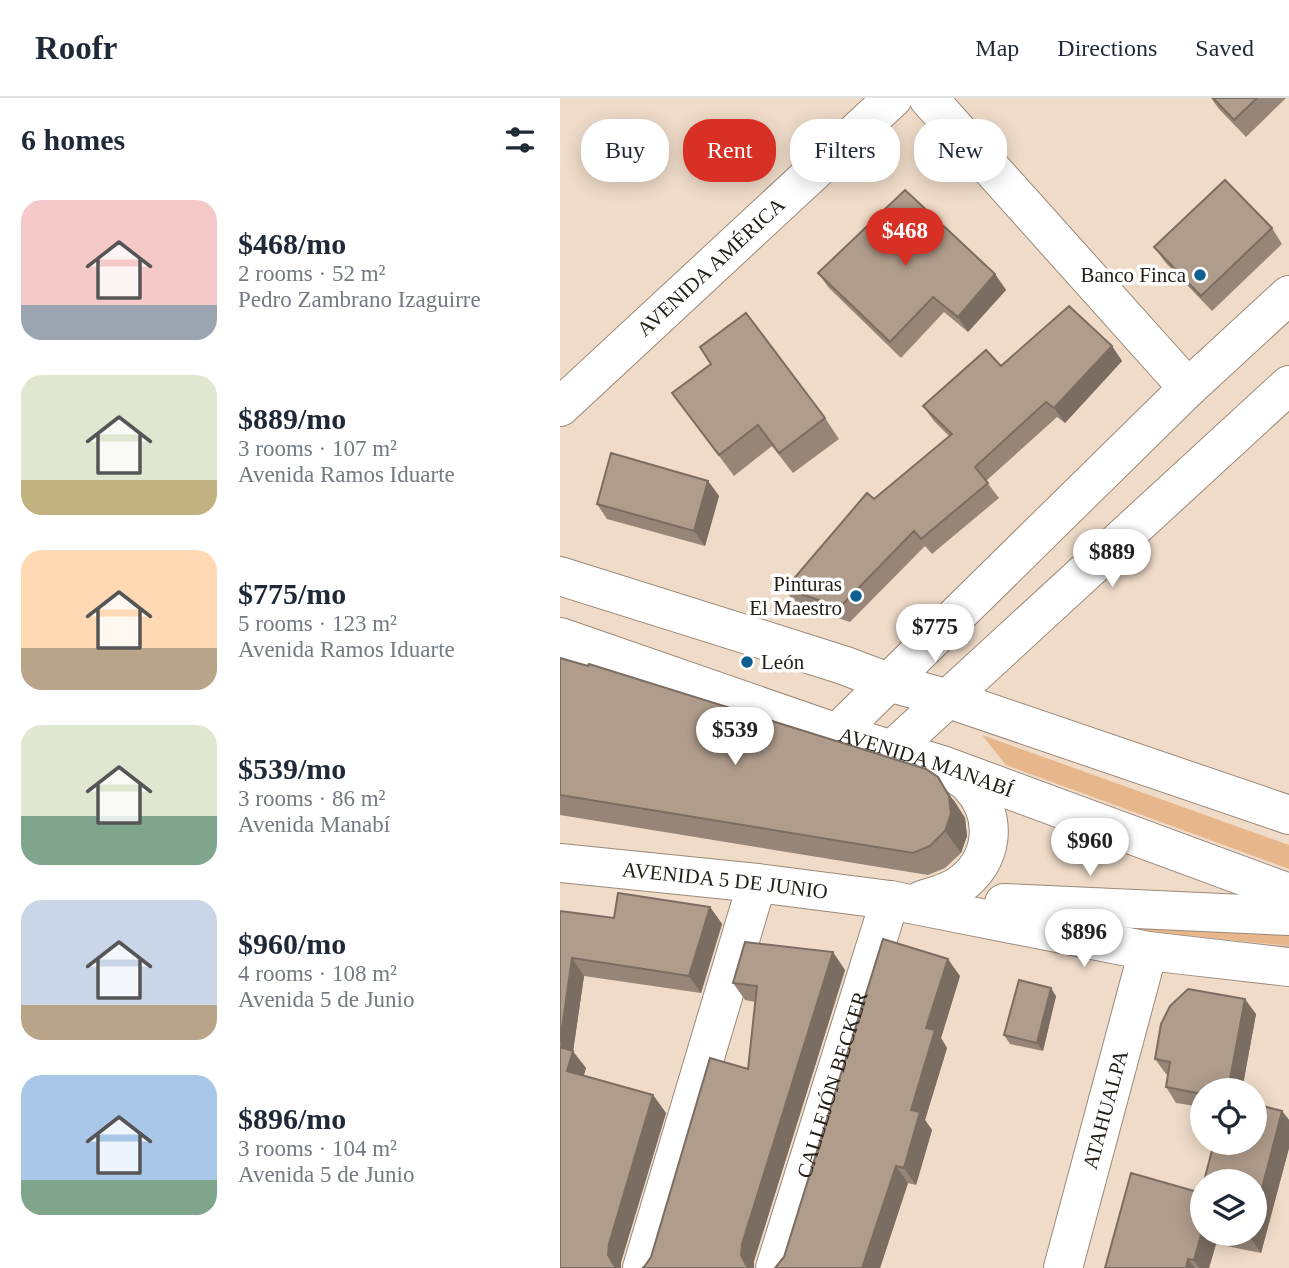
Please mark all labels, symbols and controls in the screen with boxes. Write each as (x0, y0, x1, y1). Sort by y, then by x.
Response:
text: Roofr (35, 30, 117, 66)
text: Map (975, 35, 1019, 61)
text: Directions (1057, 35, 1157, 61)
text: Saved (1195, 35, 1254, 61)
chip: Buy (581, 119, 669, 182)
chip: Rent (683, 119, 776, 182)
chip: Filters (790, 119, 900, 182)
chip: New (914, 119, 1007, 182)
icon: filters (501, 121, 539, 159)
text: 6 homes (21, 123, 125, 156)
street label: AVENIDA AMÉRICA (632, 192, 790, 341)
pin: $468 (864, 208, 946, 268)
text: $468 (882, 218, 928, 243)
text: $468/mo (238, 227, 346, 260)
icon: home (77, 228, 161, 312)
text: 2 rooms · 52 m² (238, 261, 385, 286)
place label: Banco Finca (1080, 263, 1187, 287)
marker: Banco Finca (1192, 267, 1208, 283)
text: Pedro Zambrano Izaguirre (238, 287, 481, 312)
text: $889/mo (238, 402, 346, 435)
icon: home (77, 403, 161, 487)
text: 3 rooms · 107 m² (238, 436, 397, 461)
text: Avenida Ramos Iduarte (238, 462, 455, 487)
pin: $889 (1071, 530, 1153, 589)
text: $889 (1089, 539, 1135, 564)
place label: Pinturas El Maestro (749, 572, 842, 620)
text: $775/mo (238, 577, 346, 610)
icon: home (77, 578, 161, 662)
marker: Pinturas El Maestro (848, 588, 864, 604)
pin: $775 (894, 604, 976, 664)
text: 5 rooms · 123 m² (238, 611, 397, 636)
text: $775 (912, 614, 958, 639)
text: Avenida Ramos Iduarte (238, 637, 455, 662)
place label: León (761, 650, 805, 674)
marker: León (739, 654, 755, 670)
pin: $539 (694, 708, 776, 767)
text: $539 (712, 717, 758, 742)
street label: AVENIDA MANABÍ (836, 722, 1017, 802)
text: $539/mo (238, 752, 346, 785)
icon: home (77, 753, 161, 837)
text: 3 rooms · 86 m² (238, 786, 385, 811)
text: Avenida Manabí (238, 812, 390, 837)
pin: $960 (1049, 818, 1131, 878)
text: $960 (1067, 828, 1113, 853)
street label: AVENIDA 5 DE JUNIO (621, 857, 829, 904)
pin: $896 (1043, 910, 1125, 969)
text: $896 (1061, 919, 1107, 944)
text: $960/mo (238, 927, 346, 960)
icon: home (77, 928, 161, 1012)
text: 4 rooms · 108 m² (238, 961, 397, 986)
text: Avenida 5 de Junio (238, 987, 415, 1012)
street label: CALLEJÓN BECKER (792, 988, 873, 1181)
street label: ATAHUALPA (1078, 1047, 1133, 1172)
map controls (1190, 1078, 1267, 1246)
button: locate (1190, 1078, 1267, 1155)
text: $896/mo (238, 1102, 346, 1135)
icon: home (77, 1103, 161, 1187)
text: 3 rooms · 104 m² (238, 1136, 397, 1161)
text: Avenida 5 de Junio (238, 1162, 415, 1187)
button: layers (1190, 1169, 1267, 1246)

